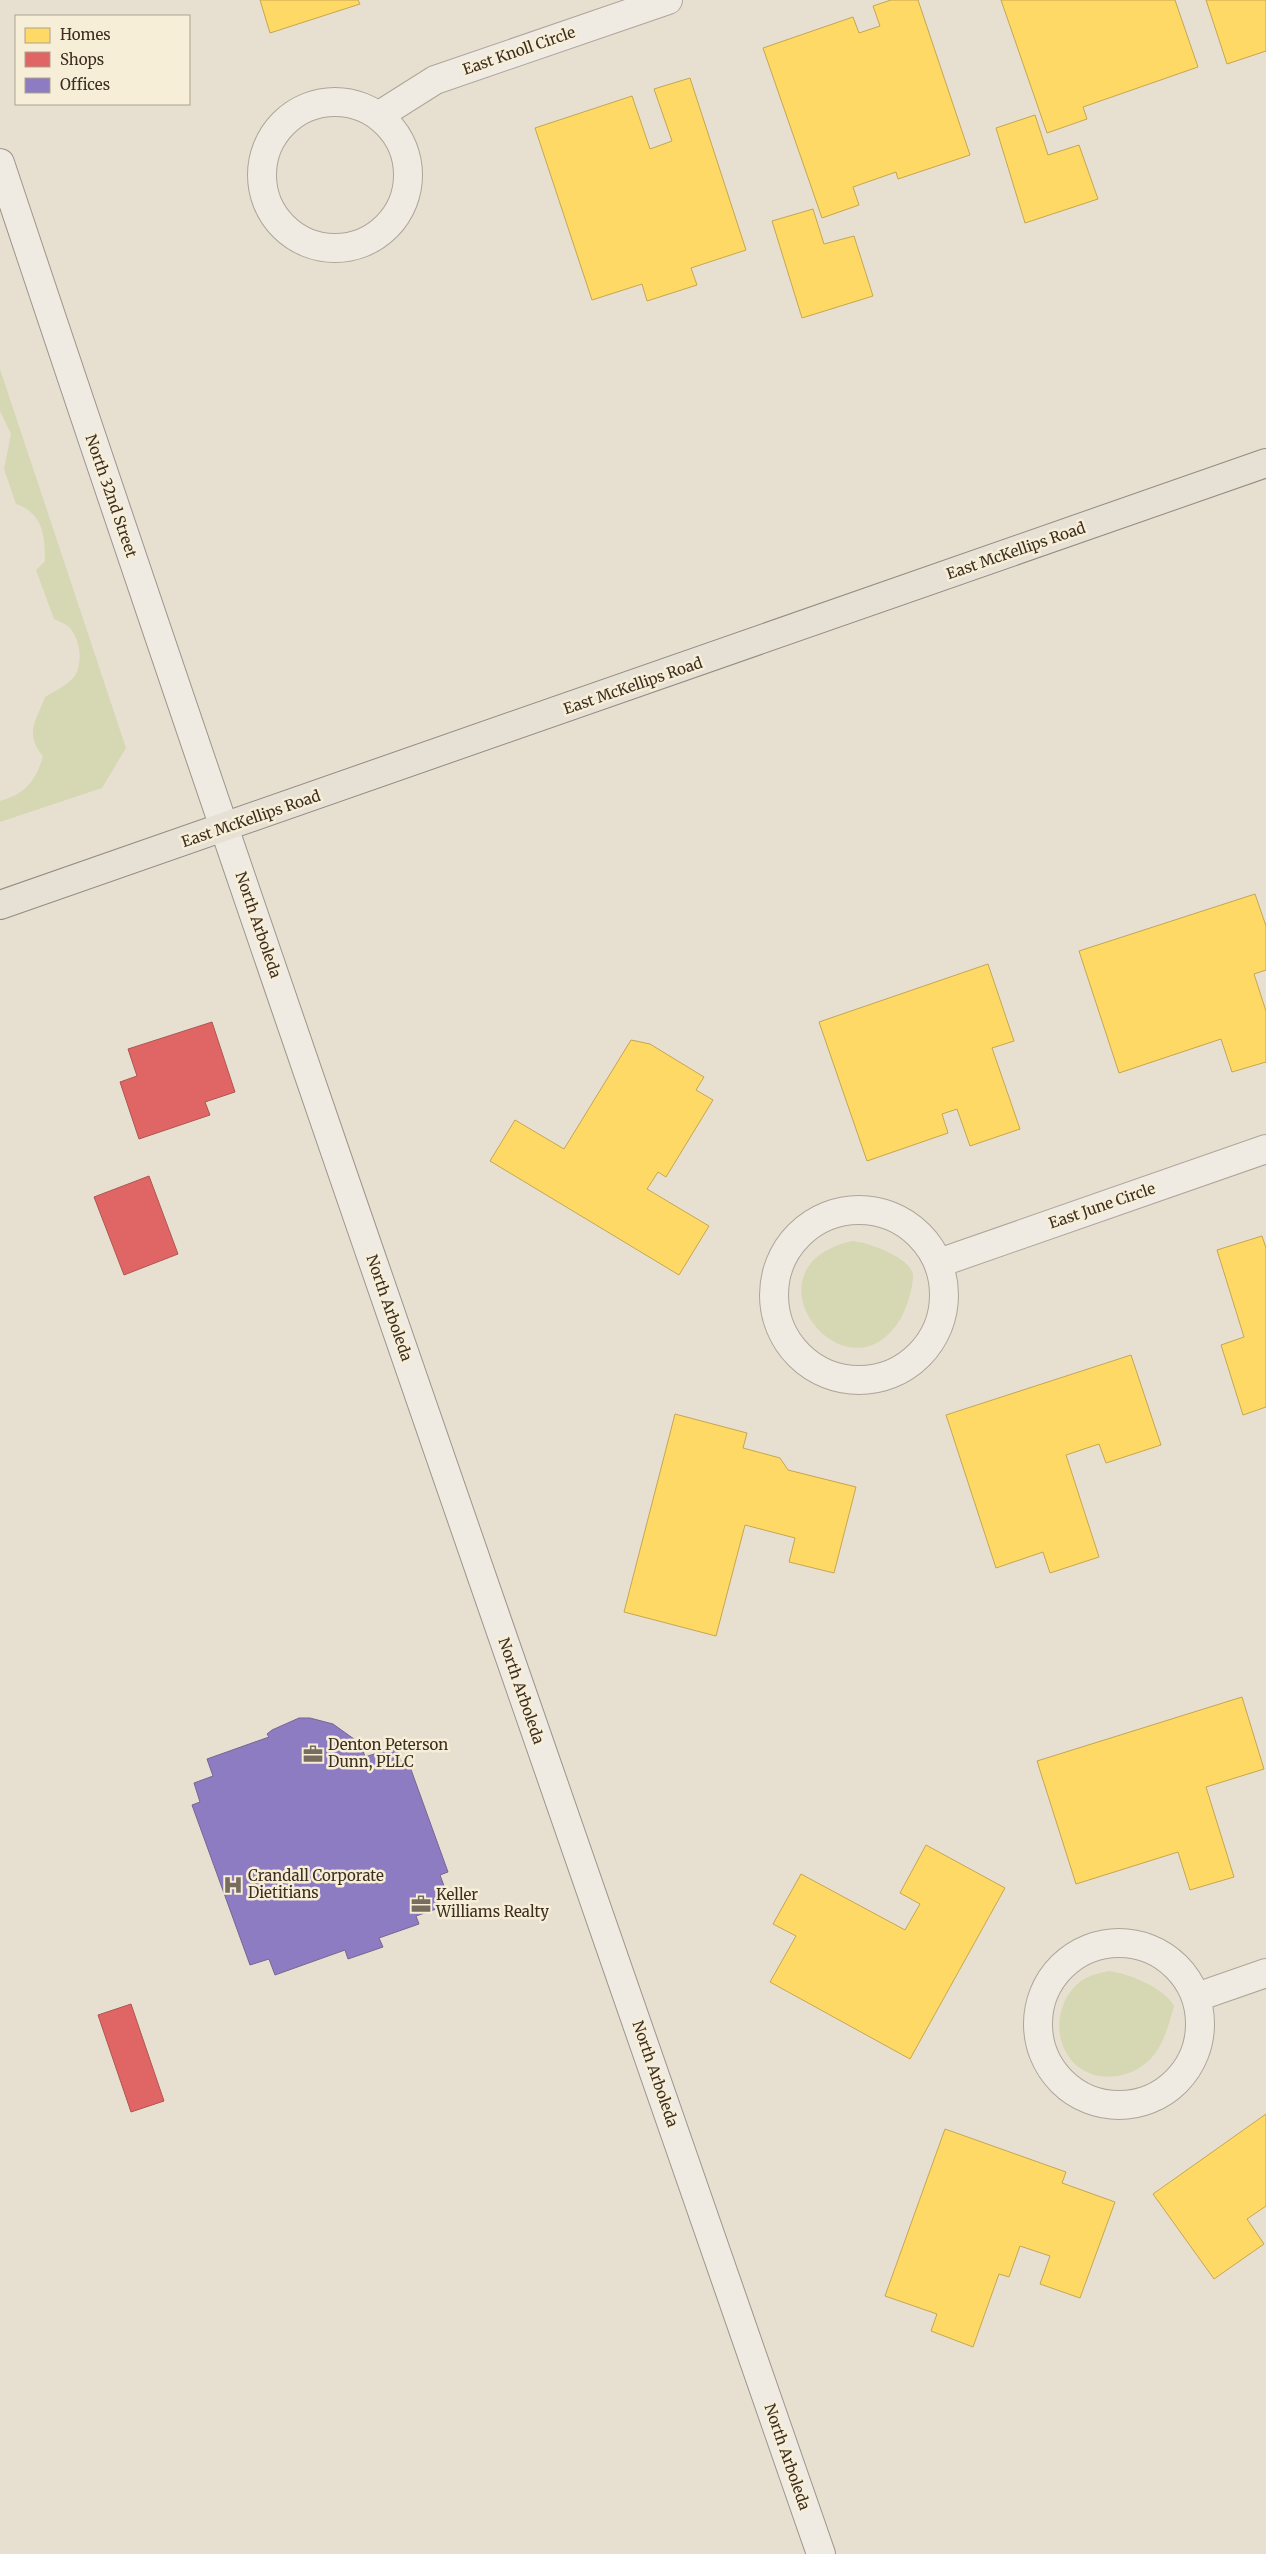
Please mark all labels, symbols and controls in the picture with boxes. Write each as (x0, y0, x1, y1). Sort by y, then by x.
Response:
legend (15, 15, 190, 105)
street label: East Knoll Circle (460, 22, 578, 79)
text: Homes (60, 25, 111, 44)
text: Shops (60, 50, 104, 69)
text: Offices (60, 75, 110, 94)
street label: North 32nd Street (82, 432, 141, 560)
street label: East McKellips Road (944, 518, 1088, 583)
street label: East McKellips Road (561, 653, 705, 718)
street label: East McKellips Road (179, 786, 323, 851)
street label: North Arboleda (231, 869, 286, 981)
street label: East June Circle (1046, 1178, 1158, 1233)
street label: North Arboleda (362, 1252, 417, 1364)
street label: North Arboleda (494, 1635, 549, 1747)
place label: Denton Peterson Dunn, PLLC (328, 1735, 448, 1771)
office icon: Denton Peterson Dunn, PLLC (302, 1743, 324, 1765)
place label: Crandall Corporate Dietitians (248, 1866, 384, 1902)
hospital icon: Crandall Corporate Dietitians (222, 1874, 244, 1896)
place label: Keller Williams Realty (435, 1885, 549, 1921)
office icon: Keller Williams Realty (410, 1893, 432, 1915)
street label: North Arboleda (628, 2018, 683, 2130)
street label: North Arboleda (760, 2401, 815, 2513)

